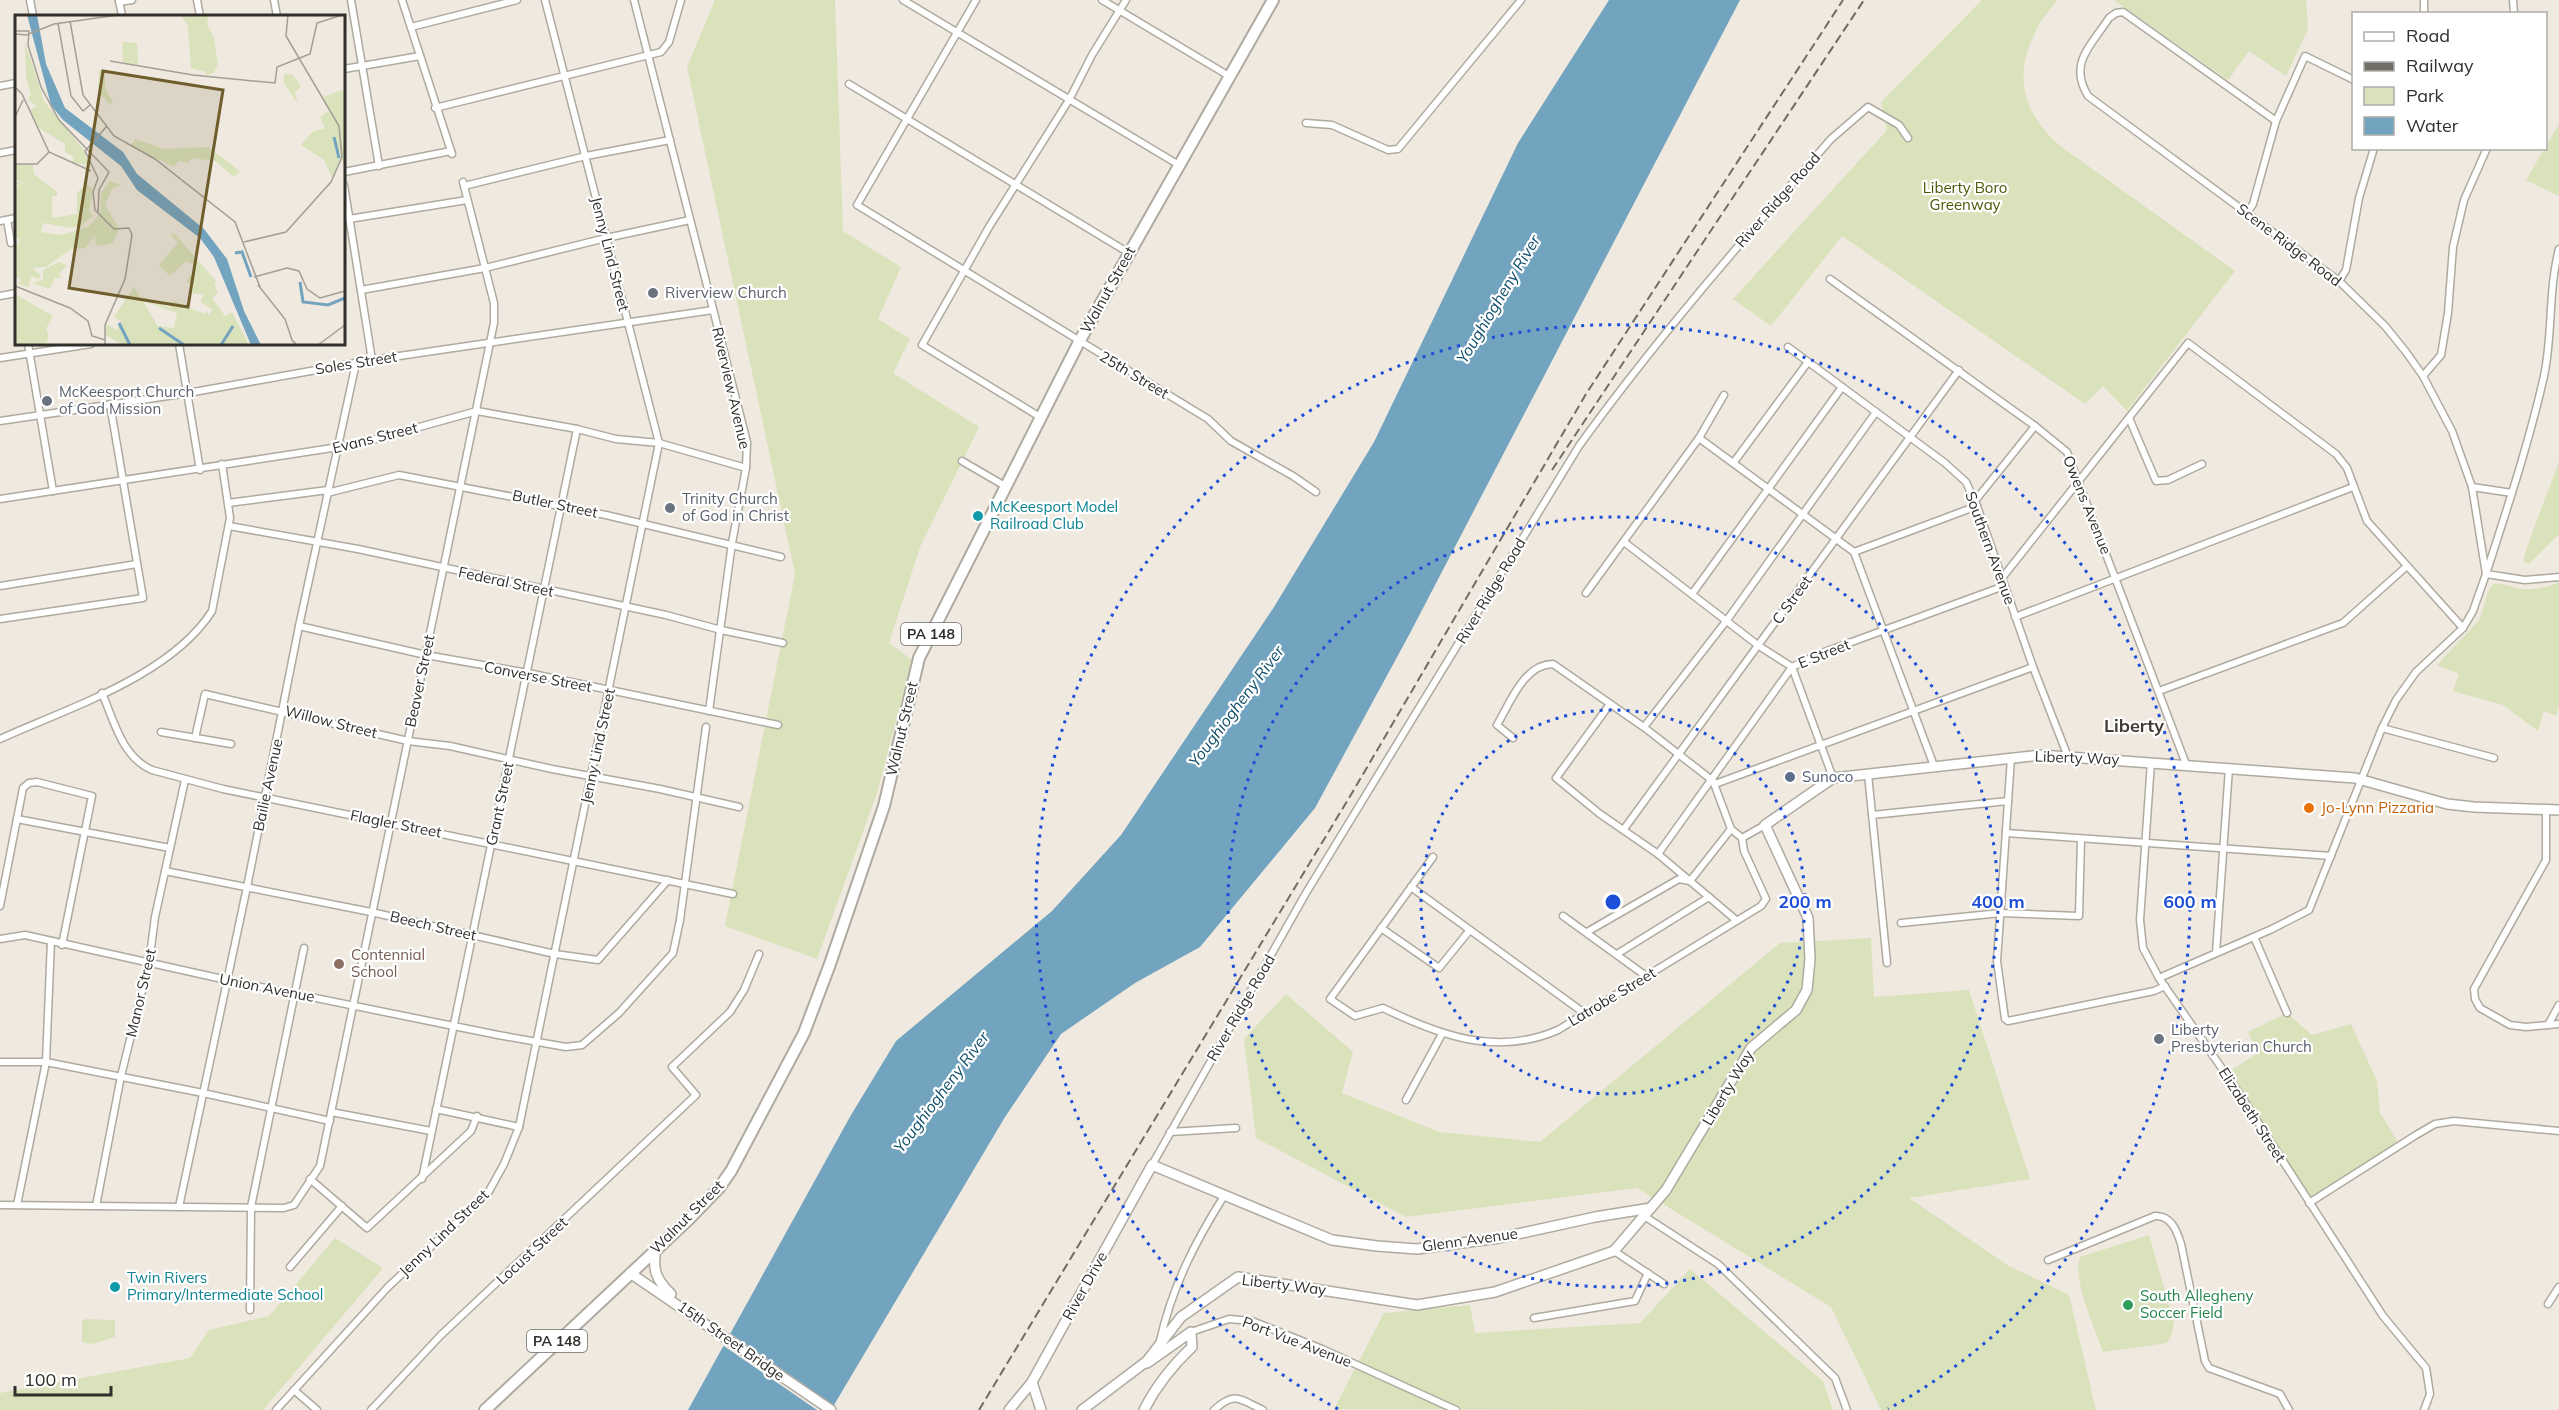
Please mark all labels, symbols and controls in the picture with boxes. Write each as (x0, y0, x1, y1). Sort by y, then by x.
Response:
legend (2352, 12, 2547, 150)
inset map (15, 15, 345, 345)
text: Road (2406, 24, 2450, 47)
text: Railway (2406, 54, 2474, 77)
text: Park (2406, 84, 2445, 107)
text: Water (2406, 114, 2459, 137)
street label: River Ridge Road (1731, 148, 1824, 251)
park label: Liberty Boro Greenway (1923, 178, 2007, 214)
street label: Jenny Lind Street (587, 195, 634, 313)
street label: Scene Ridge Road (2233, 199, 2346, 290)
water label: Youghiogheny River (1452, 230, 1545, 367)
street label: Walnut Street (1076, 243, 1139, 337)
place label: Riverview Church (665, 283, 787, 302)
marker: Riverview Church (646, 286, 660, 300)
street label: Riverview Avenue (708, 325, 755, 451)
street label: 25th Street (1096, 346, 1172, 403)
street label: Soles Street (314, 347, 398, 378)
place label: McKeesport Church of God Mission (59, 382, 194, 418)
marker: McKeesport Church of God Mission (40, 394, 54, 408)
street label: Evans Street (330, 418, 419, 457)
street label: Owens Avenue (2059, 453, 2116, 557)
street label: Butler Street (511, 485, 599, 522)
place label: Trinity Church of God in Christ (682, 489, 789, 525)
street label: Southern Avenue (1961, 489, 2020, 607)
place label: McKeesport Model Railroad Club (990, 497, 1118, 533)
marker: Trinity Church of God in Christ (663, 501, 677, 515)
marker: McKeesport Model Railroad Club (971, 509, 985, 523)
street label: River Ridge Road (1451, 534, 1530, 647)
street label: Federal Street (457, 562, 555, 601)
street label: C Street (1768, 572, 1816, 628)
road number: PA 148 (901, 623, 961, 645)
street label: Beaver Street (400, 633, 439, 729)
street label: E Street (1795, 635, 1853, 673)
water label: Youghiogheny River (1184, 641, 1289, 770)
street label: Converse Street (483, 657, 594, 696)
street label: Walnut Street (881, 680, 922, 778)
street label: Jenny Lind Street (576, 686, 619, 805)
street label: Willow Street (283, 701, 379, 742)
district label: Liberty (2104, 714, 2164, 737)
street label: Bailie Avenue (248, 737, 287, 833)
street label: Liberty Way (2034, 747, 2120, 768)
street label: Grant Street (481, 760, 518, 847)
place label: Sunoco (1802, 767, 1853, 786)
marker: Sunoco (1783, 770, 1797, 784)
place label: Jo-Lynn Pizzaria (2321, 798, 2434, 817)
marker: Jo-Lynn Pizzaria (2302, 801, 2316, 815)
street label: Flagler Street (349, 805, 443, 842)
text: 200 m (1778, 890, 1832, 913)
text: 400 m (1971, 890, 2025, 913)
text: 600 m (2163, 890, 2217, 913)
centre of rings (1603, 892, 1623, 912)
street label: Beech Street (388, 906, 478, 945)
place label: Contennial School (351, 945, 425, 981)
street label: Manor Street (121, 947, 160, 1039)
street label: River Ridge Road (1202, 951, 1279, 1065)
marker: Contennial School (332, 957, 346, 971)
street label: Latrobe Street (1564, 963, 1659, 1030)
street label: Union Avenue (218, 969, 316, 1006)
place label: Liberty Presbyterian Church (2171, 1020, 2312, 1056)
water label: Youghiogheny River (889, 1027, 994, 1156)
marker: Liberty Presbyterian Church (2152, 1032, 2166, 1046)
street label: Liberty Way (1698, 1047, 1758, 1129)
street label: Elizabeth Street (2215, 1064, 2290, 1166)
street label: Walnut Street (646, 1176, 727, 1257)
street label: Jenny Lind Street (395, 1185, 492, 1280)
street label: Locust Street (492, 1213, 571, 1289)
street label: Glenn Avenue (1421, 1223, 1519, 1256)
street label: River Drive (1058, 1248, 1111, 1323)
place label: Twin Rivers Primary/Intermediate School (127, 1268, 323, 1304)
street label: Liberty Way (1241, 1270, 1327, 1299)
marker: Twin Rivers Primary/Intermediate School (108, 1280, 122, 1294)
place label: South Allegheny Soccer Field (2140, 1286, 2254, 1322)
street label: 15th Street Bridge (674, 1296, 789, 1385)
marker: South Allegheny Soccer Field (2121, 1298, 2135, 1312)
street label: Port Vue Avenue (1240, 1312, 1355, 1371)
road number: PA 148 (527, 1330, 587, 1352)
scale bar (15, 1359, 111, 1397)
text: 100 m (24, 1368, 77, 1391)

